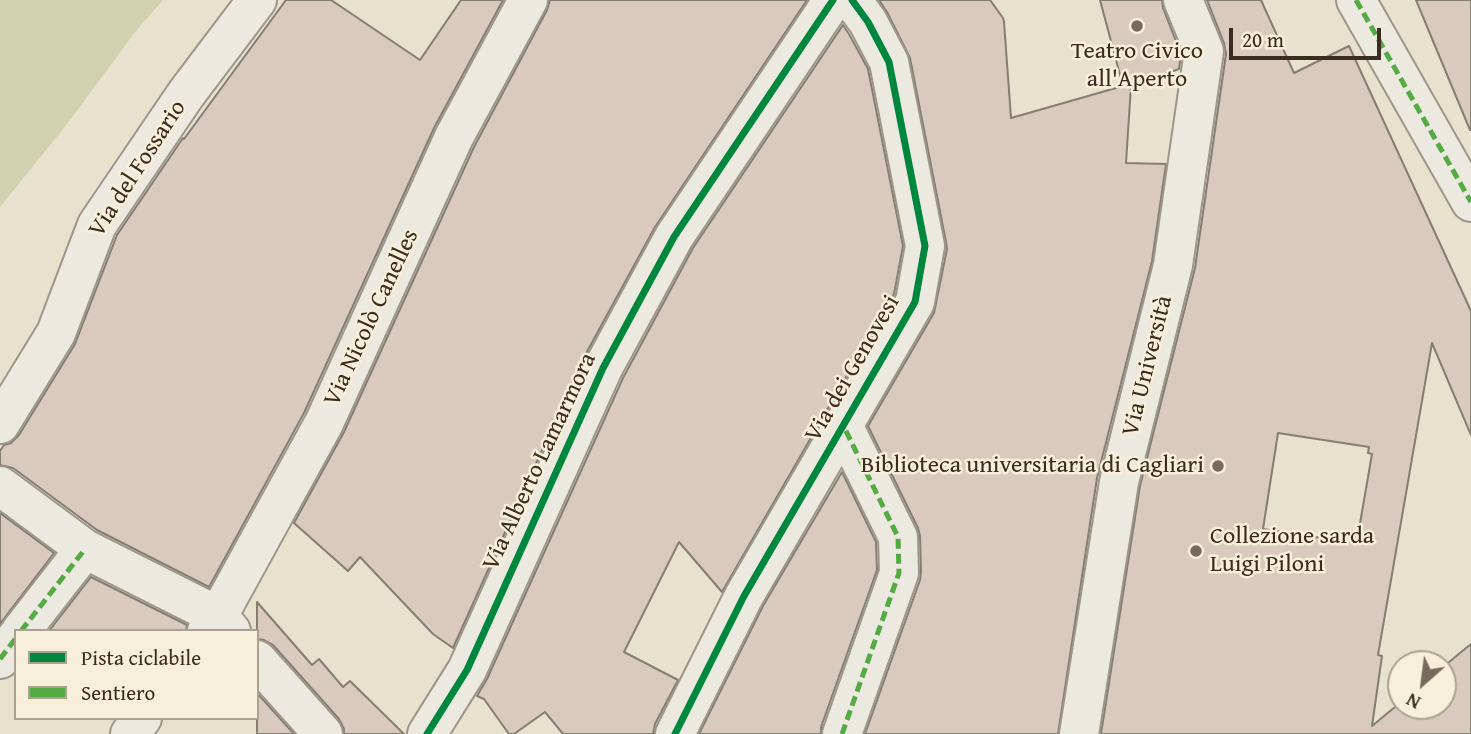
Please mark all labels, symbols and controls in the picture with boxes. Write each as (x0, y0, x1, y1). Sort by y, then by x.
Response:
scale bar (1233, 14, 1385, 58)
marker: Teatro Civico all'Aperto (1129, 18, 1145, 34)
text: 20 m (1242, 24, 1284, 55)
place label: Teatro Civico all'Aperto (1071, 38, 1203, 94)
street label: Via del Fossario (83, 95, 193, 243)
street label: Via Nicolò Canelles (318, 225, 426, 411)
street label: Via dei Genovesi (799, 290, 907, 448)
street label: Via Università (1117, 293, 1179, 439)
street label: Via Alberto Lamarmora (477, 349, 603, 575)
place label: Biblioteca universitaria di Cagliari (861, 452, 1204, 480)
marker: Biblioteca universitaria di Cagliari (1210, 458, 1226, 474)
place label: Collezione sarda Luigi Piloni (1210, 523, 1374, 579)
marker: Collezione sarda Luigi Piloni (1188, 543, 1204, 559)
legend (14, 629, 259, 720)
text: Pista ciclabile (81, 642, 201, 673)
north arrow (1387, 650, 1457, 720)
text: Sentiero (81, 677, 155, 708)
text: N (1401, 686, 1425, 717)

